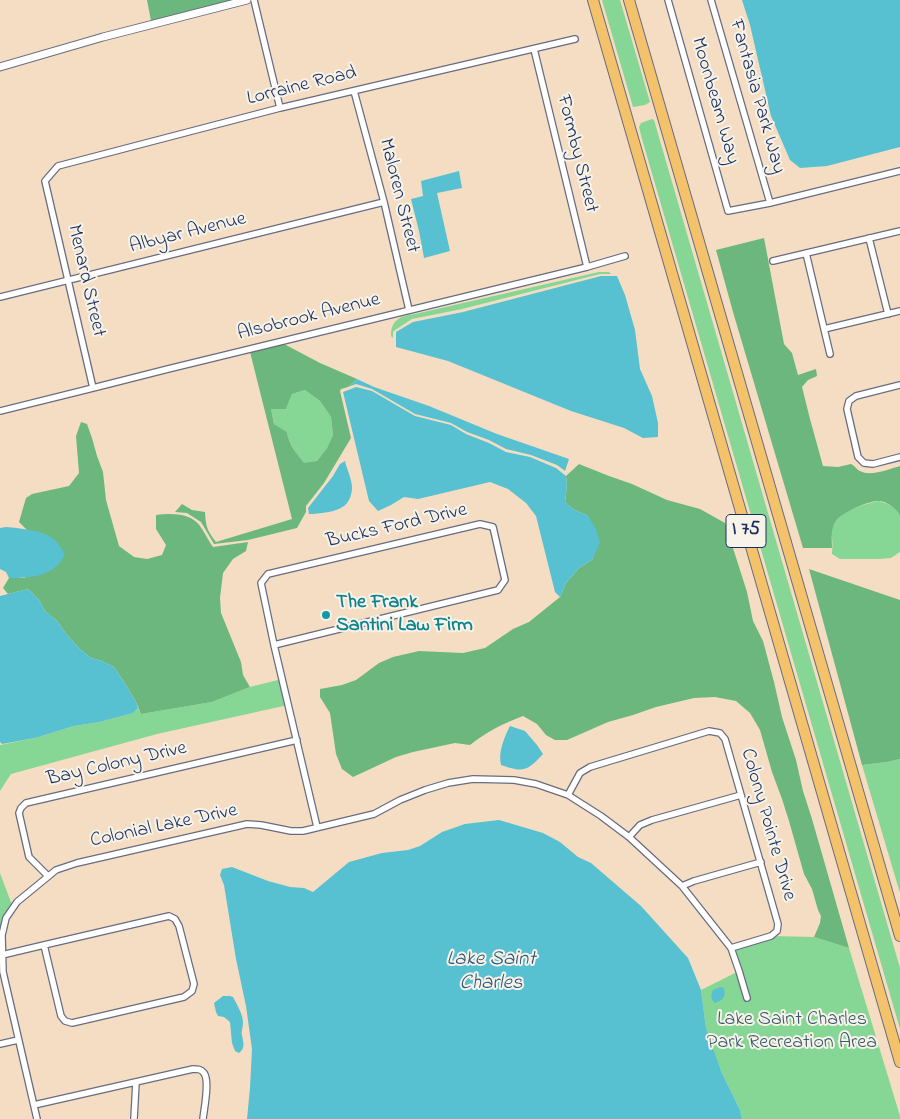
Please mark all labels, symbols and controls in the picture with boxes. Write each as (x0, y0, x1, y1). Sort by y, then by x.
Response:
street label: Fantasia Park Way (723, 17, 789, 177)
street label: Moonbeam Way (684, 35, 744, 167)
street label: Lorraine Road (245, 62, 359, 112)
street label: Formby Street (550, 93, 602, 215)
street label: Maloren Street (372, 136, 424, 256)
street label: Albyar Avenue (127, 208, 249, 260)
street label: Menard Street (60, 222, 110, 340)
street label: Alsobrook Avenue (235, 289, 383, 347)
street label: Bucks Ford Drive (324, 499, 470, 555)
road number: I 75 (726, 514, 766, 548)
place label: The Frank Santini Law Firm (336, 592, 473, 639)
marker: The Frank Santini Law Firm (320, 609, 332, 621)
street label: Bay Colony Drive (45, 737, 189, 793)
street label: Colony Pointe Drive (734, 746, 800, 904)
street label: Colonial Lake Drive (88, 800, 240, 854)
water label: Lake Saint Charles (447, 948, 535, 998)
park label: Lake Saint Charles Park Recreation Area (707, 1009, 877, 1056)

